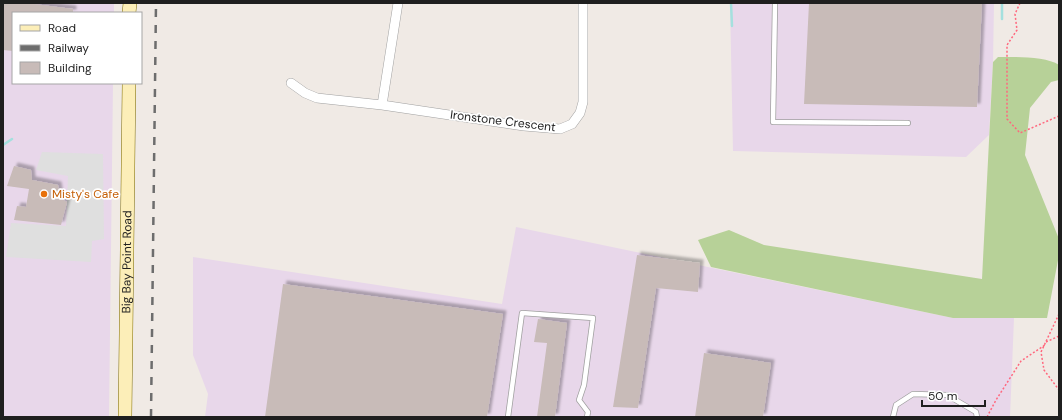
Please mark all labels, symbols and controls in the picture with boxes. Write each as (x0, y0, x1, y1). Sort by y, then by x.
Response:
legend (12, 12, 142, 84)
text: Road (48, 20, 76, 36)
text: Railway (48, 40, 89, 56)
text: Building (48, 60, 92, 76)
street label: Ironstone Crescent (449, 107, 557, 135)
place label: Misty's Cafe (52, 186, 119, 202)
marker: Misty's Cafe (39, 189, 49, 199)
street label: Big Bay Point Road (118, 210, 135, 314)
scale bar (922, 382, 985, 408)
text: 50 m (928, 388, 957, 404)

